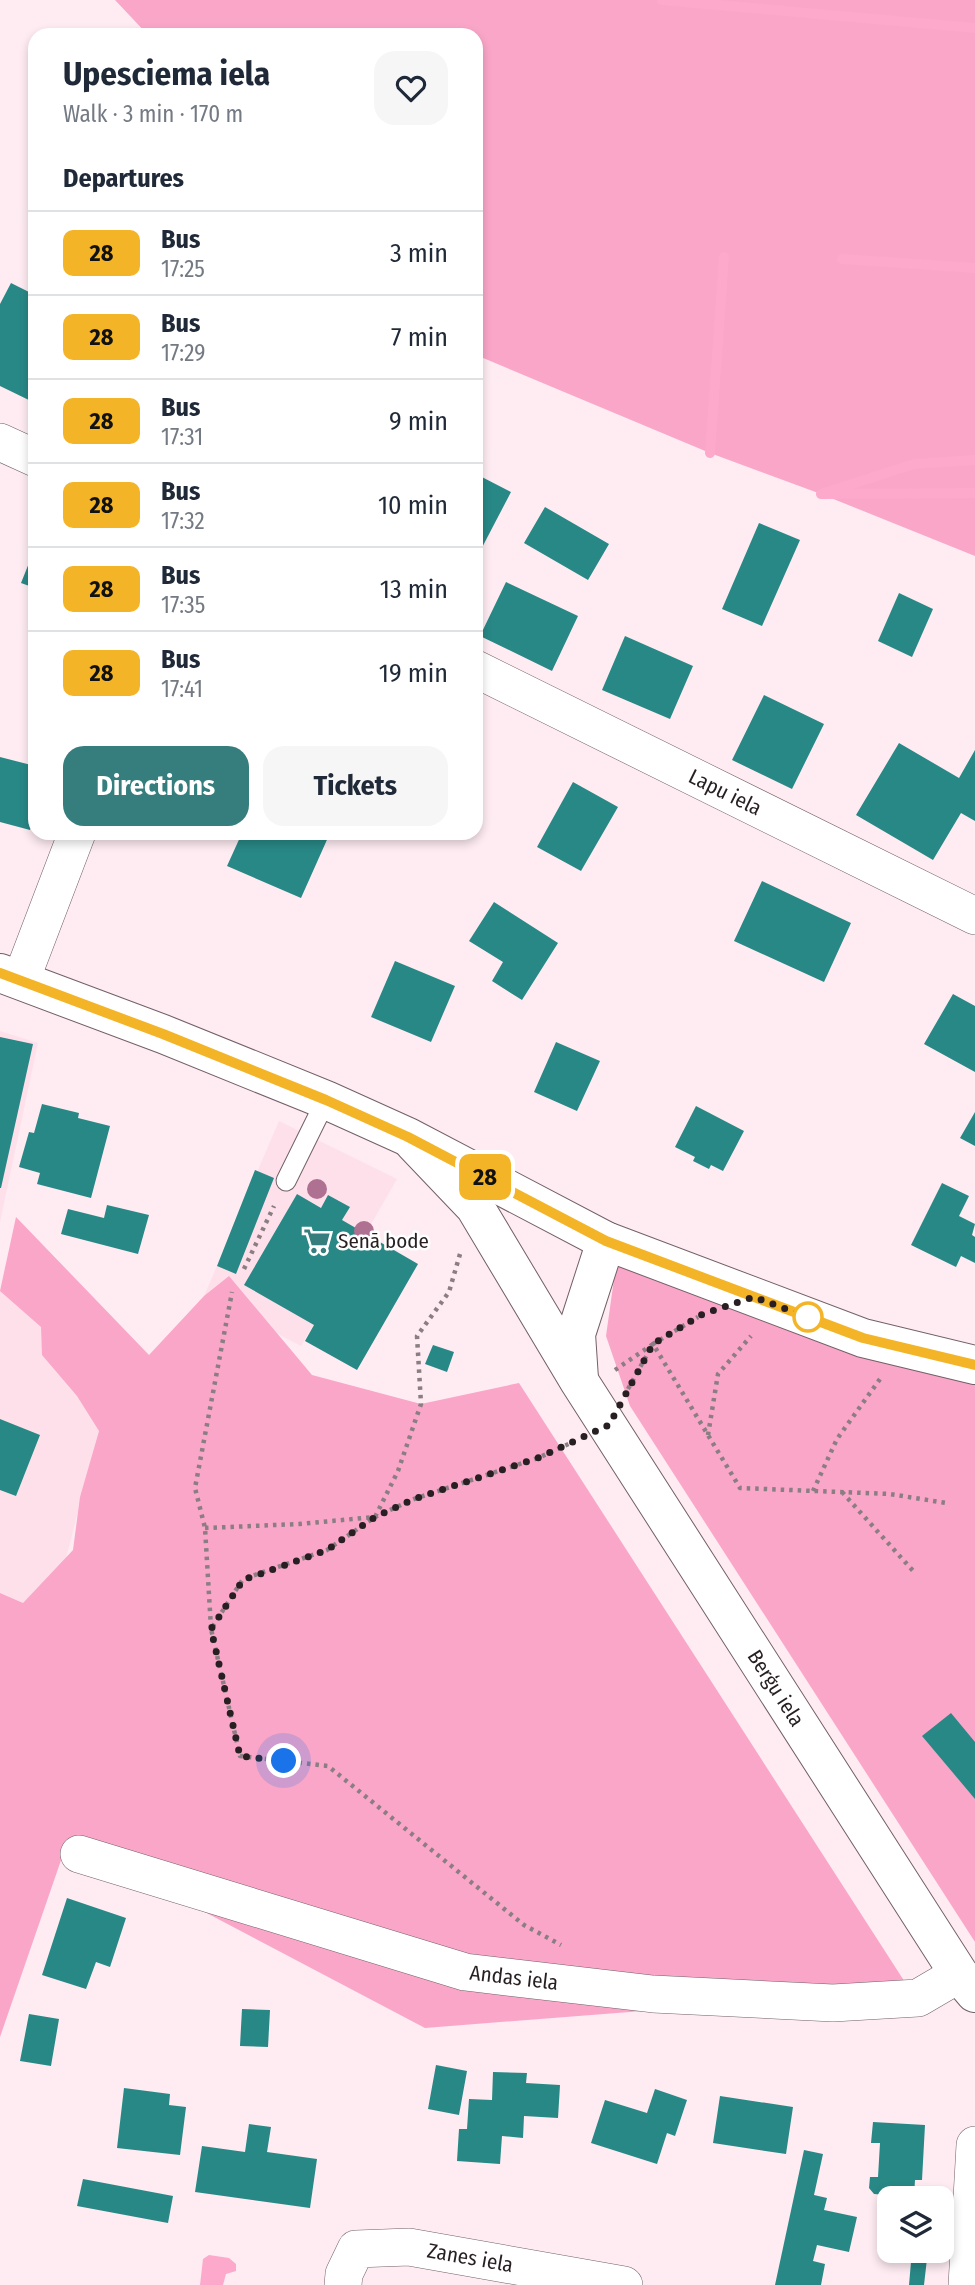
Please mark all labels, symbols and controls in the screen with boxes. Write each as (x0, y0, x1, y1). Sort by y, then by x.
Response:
button: heart (374, 51, 448, 125)
text: Upesciema iela (63, 54, 270, 94)
text: Walk · 3 min · 170 m (63, 100, 243, 128)
text: Departures (63, 163, 184, 194)
text: Bus (161, 224, 200, 255)
text: 3 min (390, 238, 448, 269)
text: 28 (90, 239, 113, 267)
text: 17:25 (161, 255, 205, 283)
text: Bus (161, 308, 200, 339)
text: 7 min (391, 322, 448, 353)
text: 28 (90, 323, 113, 351)
text: 17:29 (161, 339, 205, 367)
text: Bus (161, 392, 200, 423)
text: 9 min (389, 406, 448, 437)
text: 28 (90, 407, 113, 435)
text: 17:31 (161, 423, 203, 451)
text: Bus (161, 476, 200, 507)
text: 10 min (378, 490, 448, 521)
text: 28 (90, 491, 113, 519)
text: 17:32 (161, 507, 205, 535)
text: Bus (161, 560, 200, 591)
text: 13 min (380, 574, 448, 605)
text: 28 (90, 575, 113, 603)
text: 17:35 (161, 591, 205, 619)
text: Bus (161, 644, 200, 675)
text: 19 min (379, 658, 448, 689)
text: 28 (90, 659, 113, 687)
text: 17:41 (161, 675, 203, 703)
button: Directions (63, 746, 249, 826)
button: Tickets (263, 746, 448, 826)
street label: Lapu iela (684, 763, 766, 821)
line badge: 28 (454, 1154, 516, 1200)
text: 28 (473, 1163, 497, 1191)
supermarket icon: Senā bode (302, 1226, 332, 1256)
place label: Senā bode (338, 1228, 429, 1254)
unlabelled marker (793, 1302, 823, 1332)
street label: Berģu iela (742, 1645, 810, 1731)
your location (266, 1743, 301, 1778)
street label: Andas iela (468, 1960, 560, 1996)
map controls (877, 2186, 954, 2263)
button: layers (877, 2186, 954, 2263)
street label: Zanes iela (425, 2237, 515, 2278)

